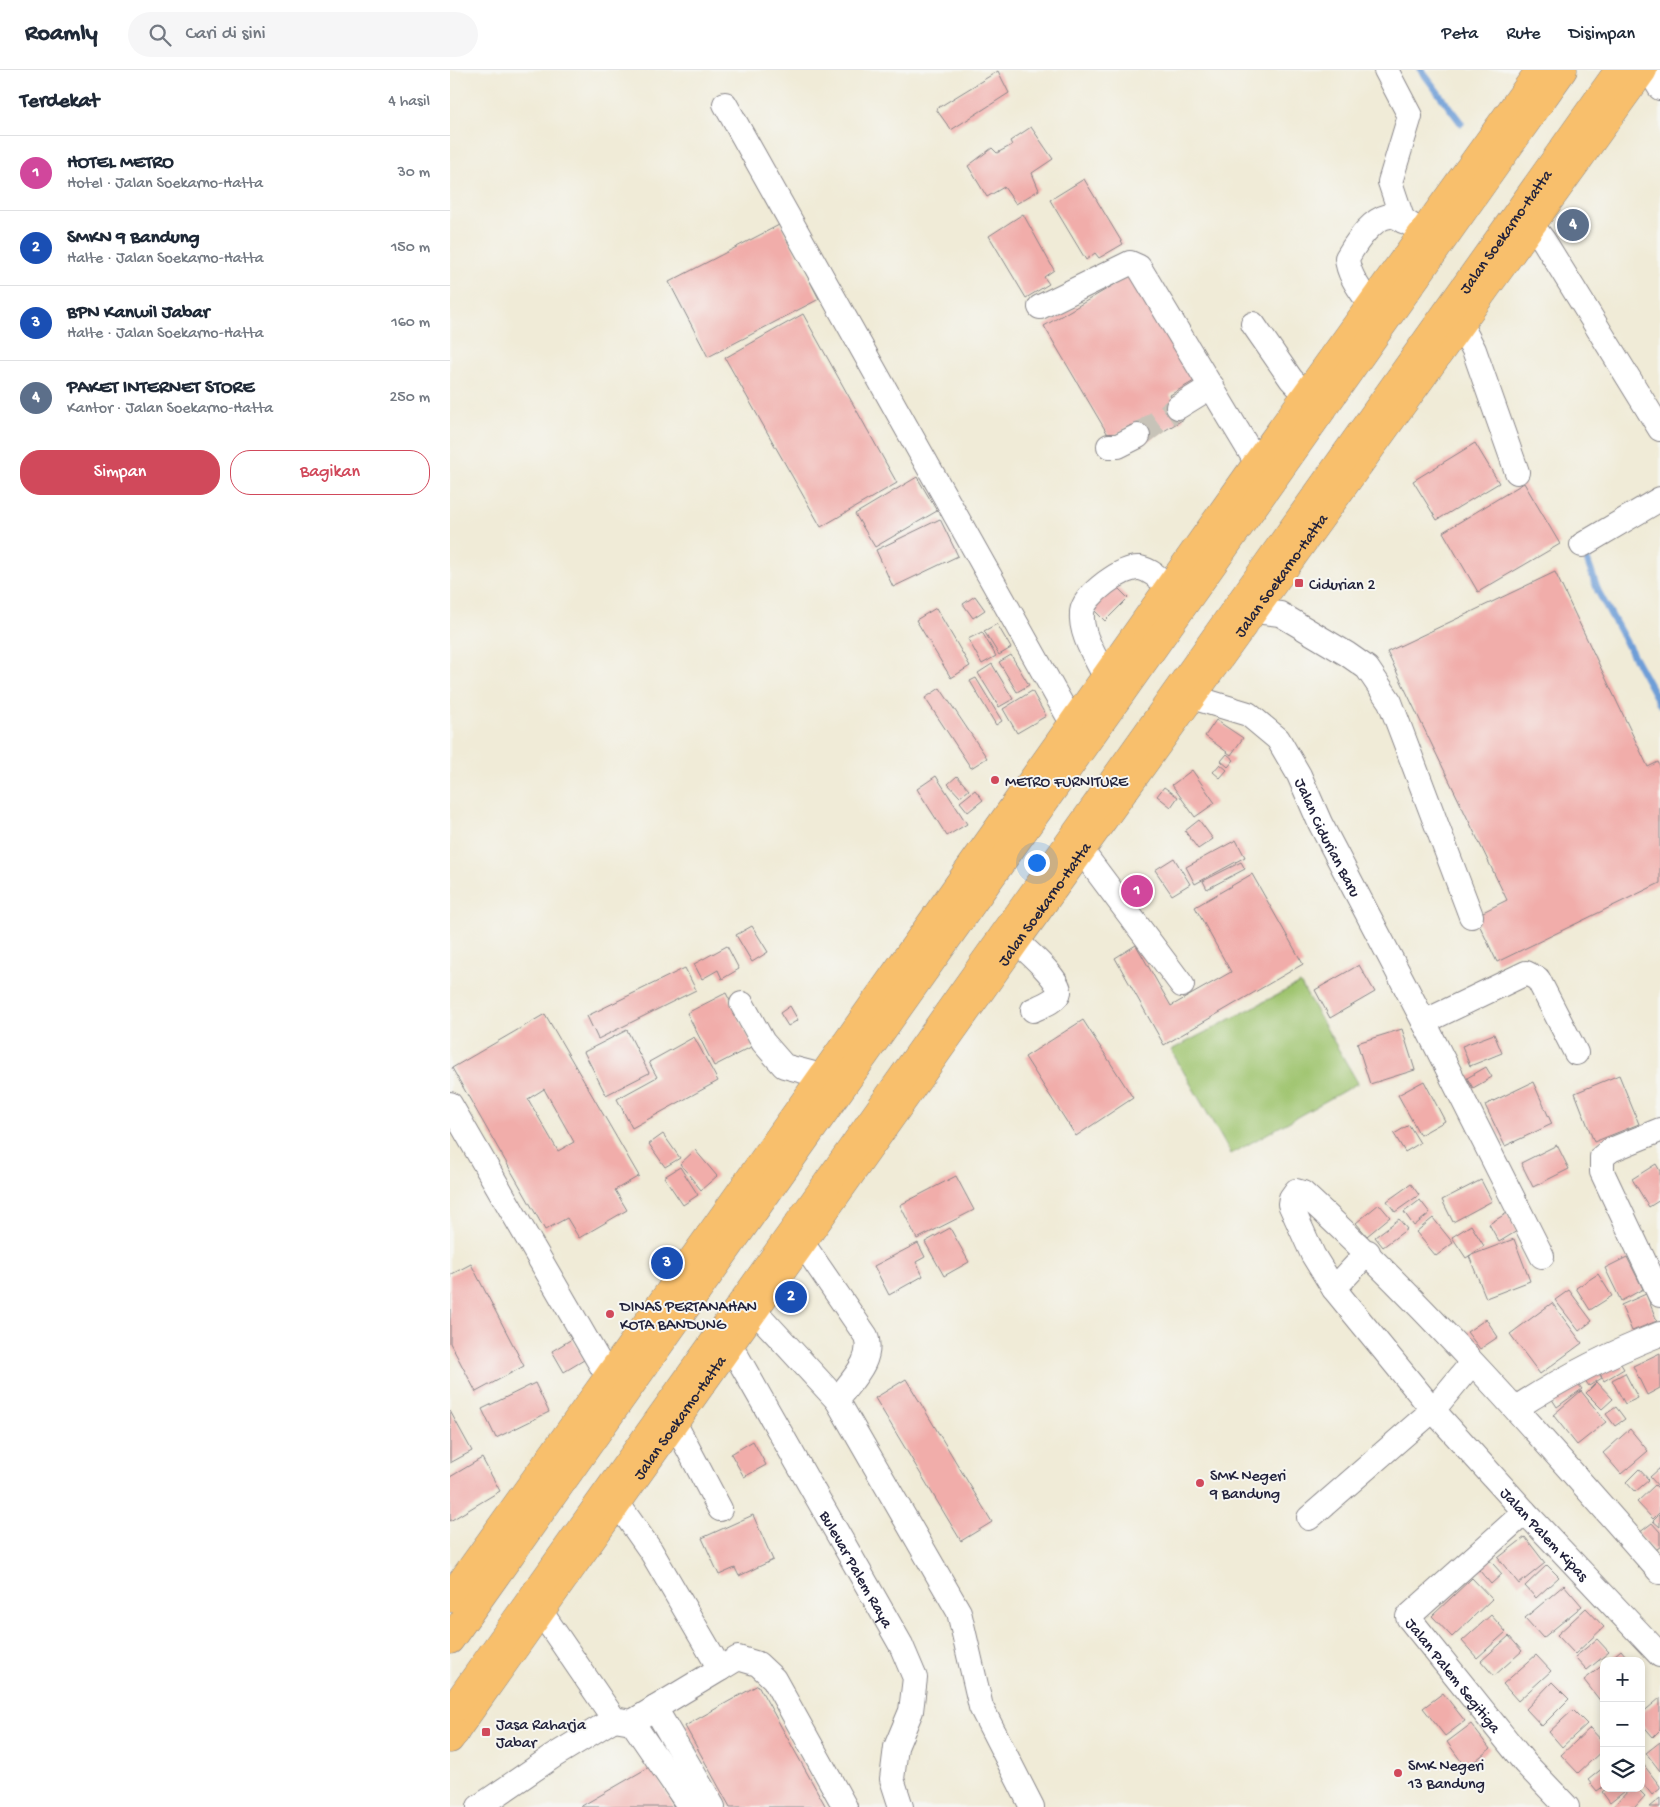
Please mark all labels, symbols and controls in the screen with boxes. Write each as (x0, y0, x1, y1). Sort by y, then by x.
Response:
search box (128, 12, 478, 57)
text: Roamly (25, 20, 98, 49)
icon: search (146, 21, 174, 49)
text: Cari di sini (186, 23, 266, 46)
text: Peta (1442, 24, 1478, 45)
text: Rute (1506, 24, 1541, 45)
text: Disimpan (1569, 24, 1635, 45)
text: Terdekat (20, 90, 99, 115)
text: 4 hasil (388, 93, 430, 112)
text: HOTEL METRO (67, 152, 174, 175)
text: 1 (33, 164, 39, 183)
text: 30 m (397, 164, 430, 183)
street label: Jalan Soekarno-Hatta (1457, 166, 1559, 299)
text: Hotel · Jalan Soekarno-Hatta (67, 175, 263, 194)
pin: 4 (1557, 206, 1589, 244)
text: SMKN 9 Bandung (67, 227, 200, 250)
text: 2 (32, 239, 40, 258)
text: 150 m (391, 239, 430, 258)
text: Halte · Jalan Soekarno-Hatta (67, 250, 264, 269)
text: BPN Kanwil Jabar (67, 302, 210, 325)
text: 3 (32, 314, 40, 333)
text: 160 m (391, 314, 430, 333)
text: Halte · Jalan Soekarno-Hatta (67, 325, 264, 344)
text: PAKET INTERNET STORE (67, 377, 254, 400)
text: 4 (32, 389, 40, 408)
text: 250 m (390, 389, 430, 408)
text: Kantor · Jalan Soekarno-Hatta (67, 400, 273, 419)
button: Simpan (20, 450, 220, 495)
button: Bagikan (230, 450, 430, 495)
street label: Jalan Soekarno-Hatta (1232, 510, 1334, 642)
marker: Cidurian 2 (1293, 577, 1305, 589)
place label: Cidurian 2 (1309, 577, 1375, 596)
marker: METRO FURNITURE (989, 774, 1001, 786)
place label: METRO FURNITURE (1005, 774, 1129, 793)
street label: Jalan Cidurian Baru (1289, 776, 1363, 902)
street label: Jalan Soekarno-Hatta (995, 839, 1098, 971)
your location (1024, 850, 1050, 876)
pin: 1 (1121, 872, 1153, 910)
pin: 3 (651, 1244, 683, 1282)
pin: 2 (775, 1278, 807, 1316)
place label: DINAS PERTANAHAN KOTA BANDUNG (619, 1299, 757, 1336)
marker: DINAS PERTANAHAN KOTA BANDUNG (604, 1308, 616, 1320)
street label: Jalan Soekarno-Hatta (631, 1352, 733, 1485)
place label: SMK Negeri 9 Bandung (1209, 1468, 1286, 1505)
marker: SMK Negeri 9 Bandung (1194, 1477, 1206, 1489)
street label: Jalan Palem Kipas (1495, 1485, 1592, 1587)
street label: Bulevar Palem Raya (813, 1507, 896, 1633)
street label: Jalan Palem Segitiga (1400, 1615, 1504, 1739)
map controls (1600, 1657, 1645, 1792)
button: + (1600, 1657, 1645, 1702)
button: − (1600, 1702, 1645, 1747)
place label: Jasa Raharja Jabar (496, 1717, 587, 1754)
marker: Jasa Raharja Jabar (480, 1726, 492, 1738)
button: layers (1600, 1747, 1645, 1792)
place label: SMK Negeri 13 Bandung (1407, 1758, 1485, 1795)
marker: SMK Negeri 13 Bandung (1392, 1767, 1404, 1779)

